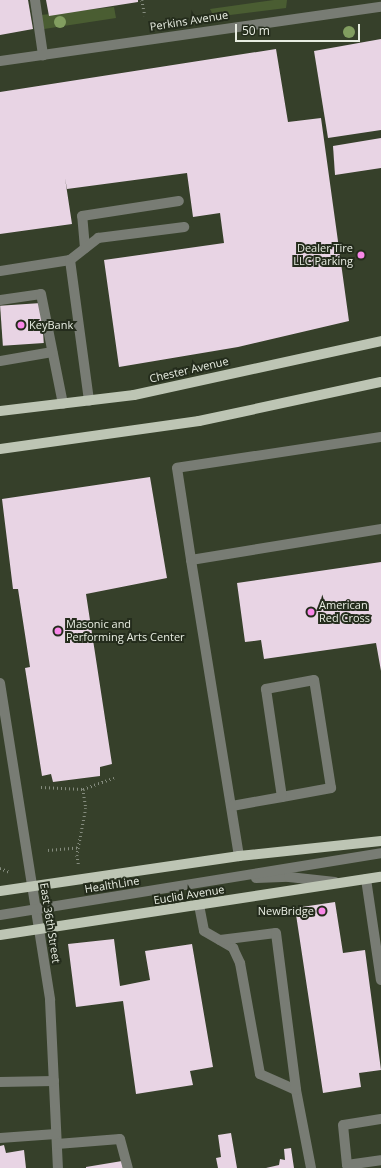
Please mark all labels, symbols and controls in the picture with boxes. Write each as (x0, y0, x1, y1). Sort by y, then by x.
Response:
street label: Perkins Avenue (149, 8, 229, 34)
scale bar (237, 16, 362, 42)
text: 50 m (242, 22, 270, 39)
place label: Dealer Tire LLC Parking (293, 242, 353, 268)
marker: Dealer Tire LLC Parking (356, 250, 366, 260)
place label: KeyBank (29, 318, 73, 332)
marker: KeyBank (16, 320, 26, 330)
street label: Chester Avenue (148, 354, 230, 386)
place label: American Red Cross (319, 599, 370, 625)
marker: American Red Cross (306, 607, 316, 617)
place label: Masonic and Performing Arts Center (66, 618, 185, 644)
marker: Masonic and Performing Arts Center (53, 626, 63, 636)
street label: HealthLine (84, 874, 140, 896)
street label: East 36th Street (37, 882, 63, 964)
street label: Euclid Avenue (153, 883, 225, 907)
place label: NewBridge (258, 904, 314, 918)
marker: NewBridge (317, 906, 327, 916)

